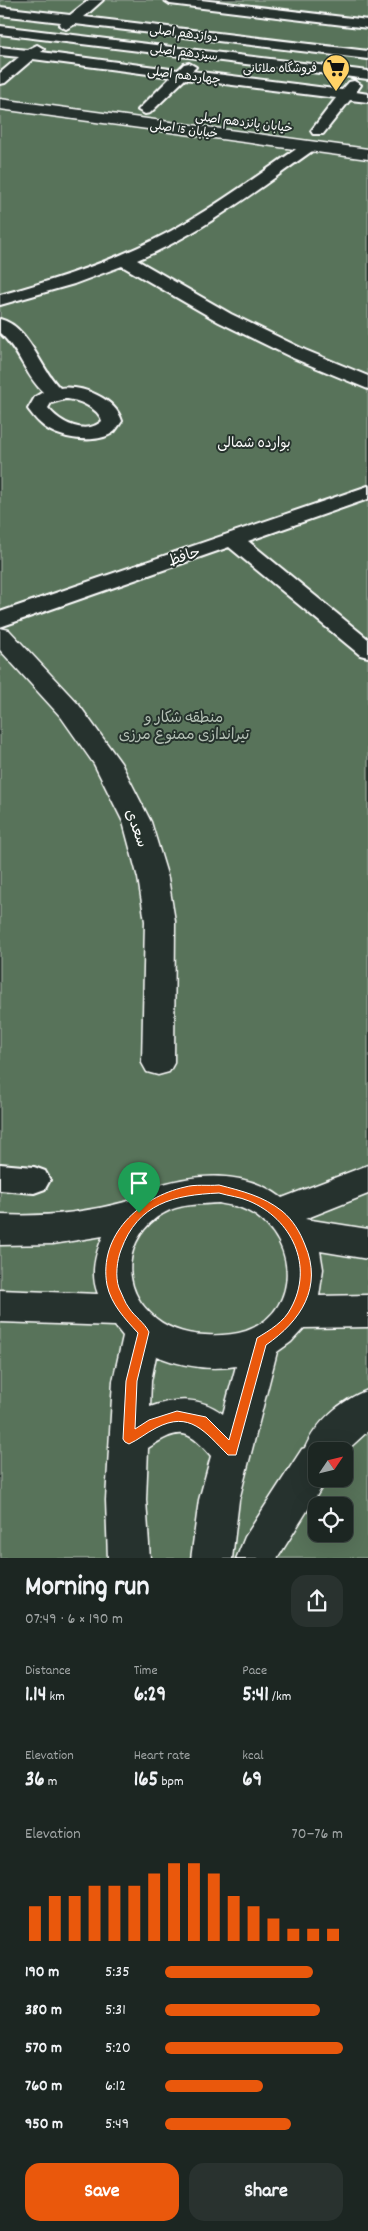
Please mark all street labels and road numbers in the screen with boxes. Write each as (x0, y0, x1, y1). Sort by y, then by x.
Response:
street label: دوازدهم اصلی (149, 22, 219, 47)
street label: سیزدهم اصلی (149, 41, 219, 66)
street label: چهاردهم اصلی (146, 64, 221, 89)
street label: خیابان پانزدهم اصلی (194, 109, 293, 138)
street label: خیابان 15 اصلی (149, 117, 219, 144)
street label: حافظ (165, 542, 204, 574)
street label: سعدی (118, 807, 152, 851)

